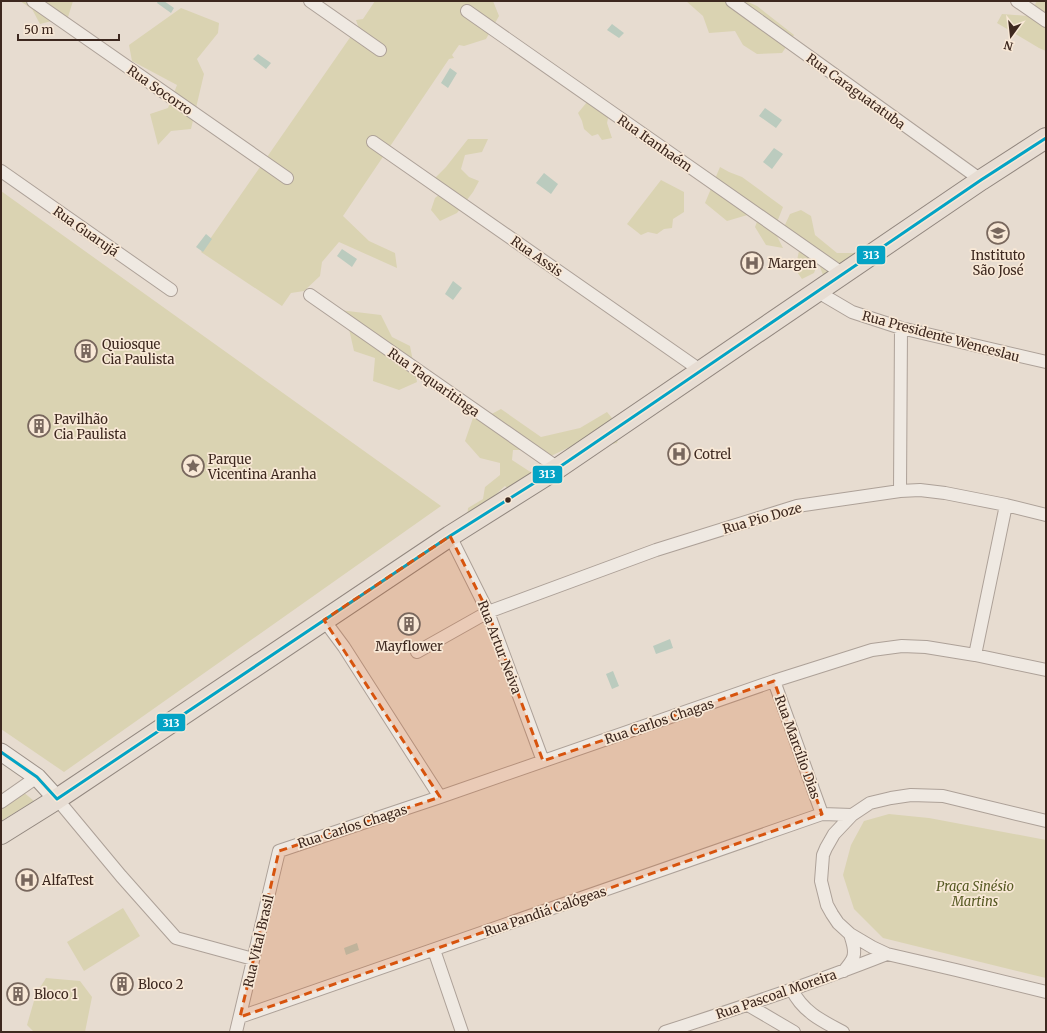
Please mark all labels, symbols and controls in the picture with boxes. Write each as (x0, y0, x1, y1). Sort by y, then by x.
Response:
scale bar (18, 16, 119, 42)
north arrow (991, 16, 1031, 56)
text: 50 m (24, 22, 53, 37)
text: N (1002, 38, 1014, 54)
street label: Rua Caraguatatuba (803, 50, 909, 133)
street label: Rua Socorro (124, 62, 196, 119)
street label: Rua Itanhaém (614, 111, 695, 176)
street label: Rua Guarujá (50, 203, 122, 260)
school or university icon: Instituto São José (985, 220, 1011, 246)
street label: Rua Assis (507, 232, 566, 280)
line badge: 313 (856, 245, 886, 265)
place label: Instituto São José (971, 247, 1026, 279)
text: 313 (862, 248, 880, 262)
hospital icon: Margen (739, 250, 765, 276)
place label: Margen (768, 255, 817, 272)
street label: Rua Presidente Wenceslau (860, 307, 1022, 366)
place label: Quiosque Cia Paulista (102, 336, 174, 368)
building icon: Quiosque Cia Paulista (73, 338, 99, 364)
street label: Rua Taquaritinga (384, 344, 483, 420)
place label: Pavilhão Cia Paulista (54, 411, 126, 443)
building icon: Pavilhão Cia Paulista (26, 413, 52, 439)
hospital icon: Cotrel (666, 441, 692, 467)
place label: Cotrel (694, 446, 731, 463)
place label: Parque Vicentina Aranha (207, 451, 316, 483)
place icon: Parque Vicentina Aranha (180, 453, 206, 479)
line badge: 313 (532, 465, 563, 484)
text: 313 (538, 467, 556, 481)
unlabelled marker (503, 495, 513, 505)
street label: Rua Pio Doze (721, 499, 804, 538)
street label: Rua Artur Neiva (474, 598, 525, 697)
building icon: Mayflower (396, 611, 422, 637)
place label: Mayflower (375, 638, 443, 655)
street label: Rua Marcílio Dias (771, 693, 824, 801)
street label: Rua Carlos Chagas (602, 695, 716, 748)
line badge: 313 (156, 713, 186, 732)
text: 313 (162, 716, 180, 730)
street label: Rua Carlos Chagas (295, 801, 409, 852)
hospital icon: AlfaTest (14, 867, 40, 893)
place label: AlfaTest (41, 872, 94, 889)
park label: Praça Sinésio Martins (936, 878, 1014, 910)
street label: Rua Pandiá Calógeas (482, 883, 609, 940)
street label: Rua Vital Brasil (240, 893, 277, 989)
street label: Rua Pascoal Moreira (714, 966, 839, 1023)
building icon: Bloco 2 (109, 971, 135, 997)
place label: Bloco 2 (138, 976, 184, 993)
building icon: Bloco 1 (5, 981, 31, 1007)
place label: Bloco 1 (34, 986, 78, 1003)

